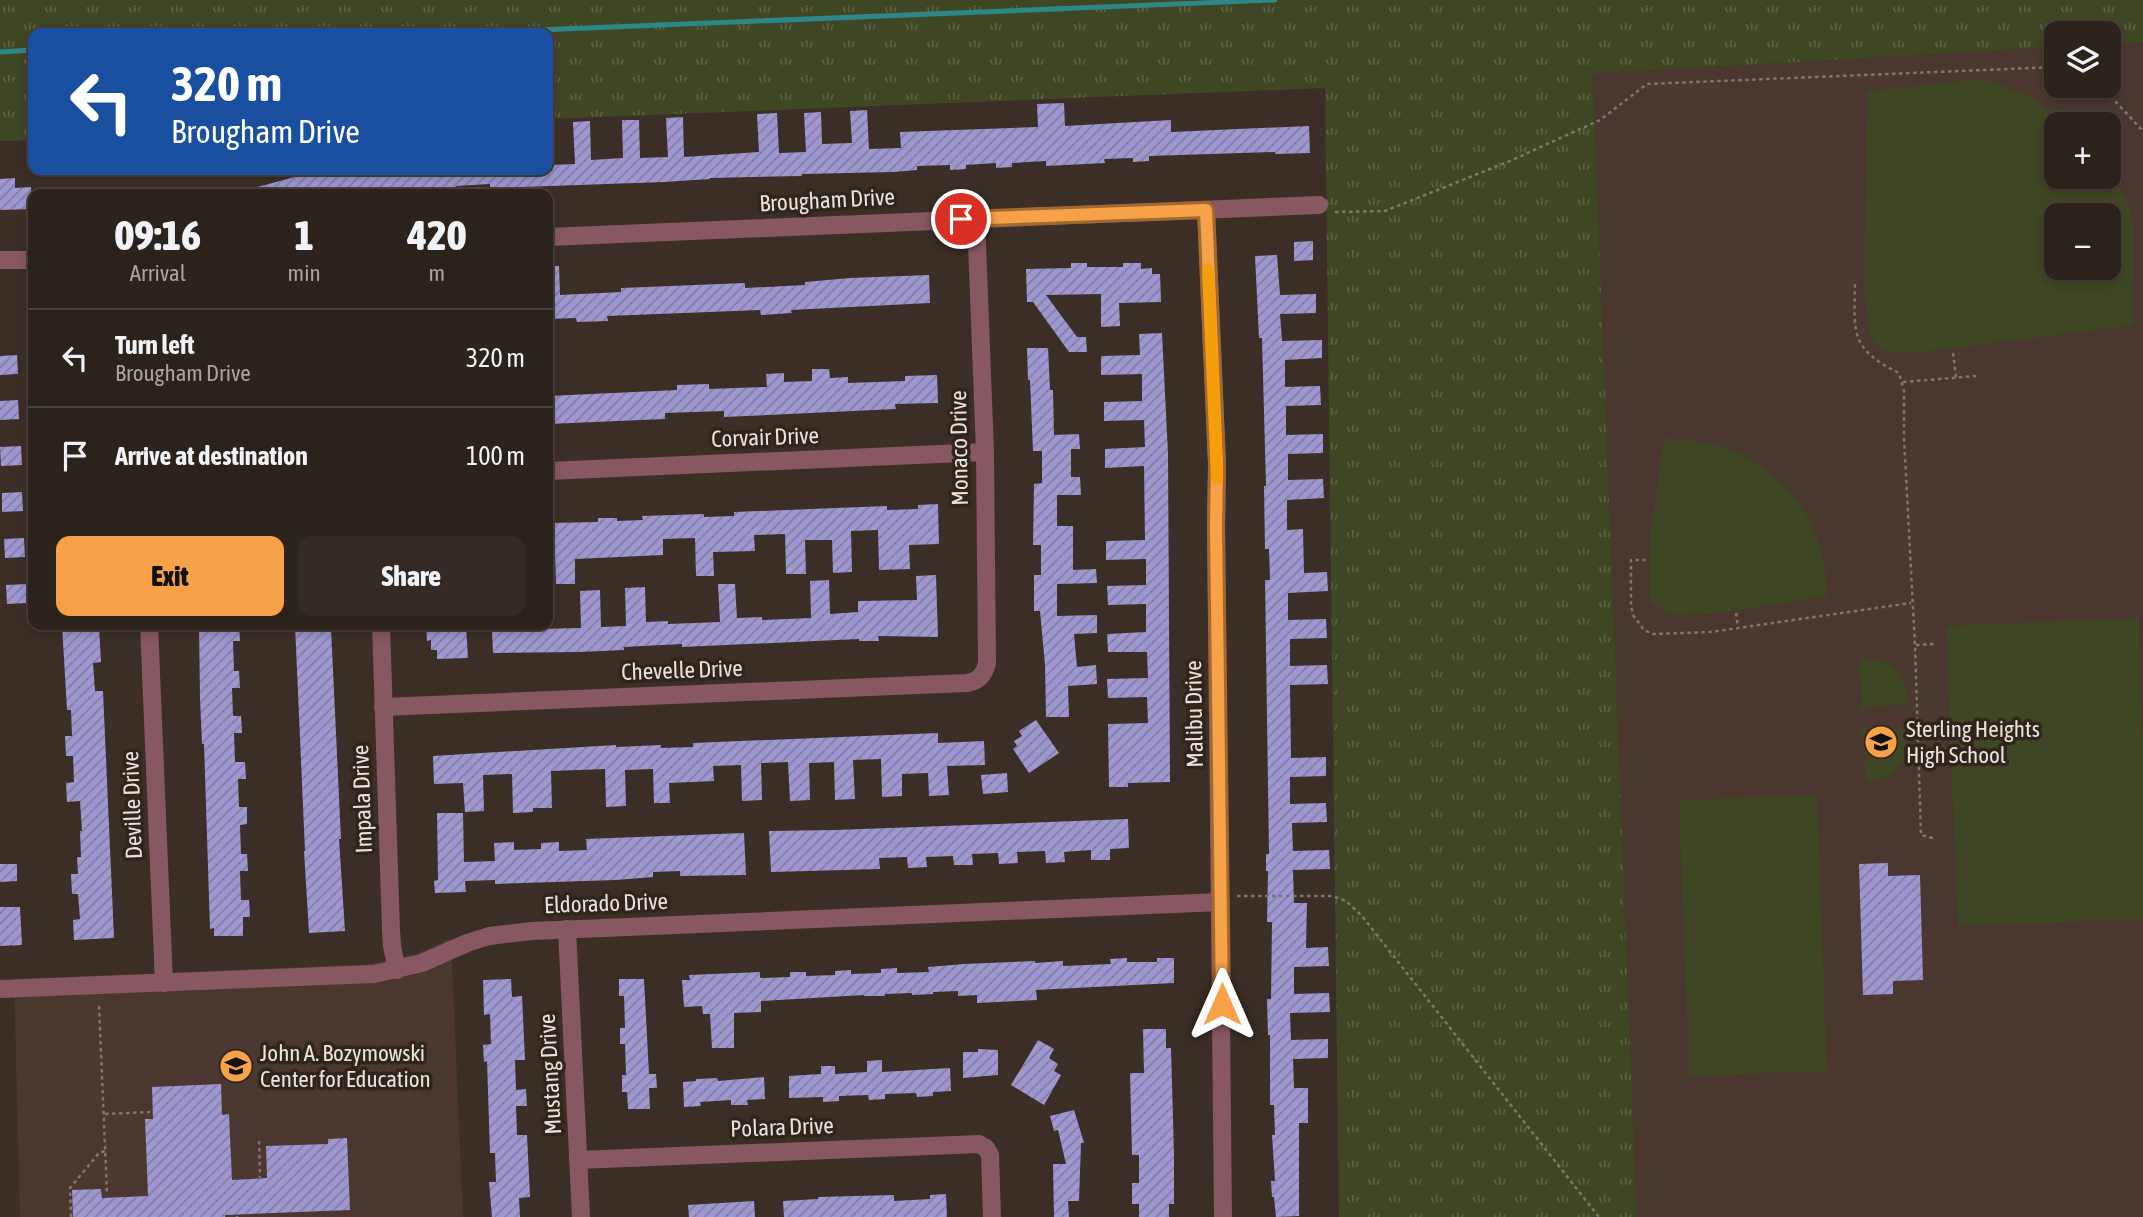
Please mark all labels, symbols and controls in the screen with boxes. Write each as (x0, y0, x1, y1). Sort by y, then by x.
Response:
map controls (2044, 21, 2121, 280)
button: layers (2044, 21, 2121, 98)
text: 320 m (171, 55, 282, 111)
icon: left (56, 56, 147, 147)
button: + (2044, 112, 2121, 189)
text: Brougham Drive (171, 113, 360, 150)
street label: Brougham Drive (759, 183, 895, 217)
pin (931, 189, 991, 249)
icon: arrive (942, 200, 980, 238)
button: − (2044, 203, 2121, 280)
text: 09:16 (115, 211, 201, 259)
text: 1 (294, 211, 314, 259)
text: 420 (407, 211, 466, 259)
text: Arrival (130, 260, 186, 286)
text: min (288, 260, 321, 286)
text: m (429, 260, 445, 286)
text: Turn left (115, 330, 195, 360)
icon: left (56, 339, 94, 377)
text: 320 m (466, 343, 525, 373)
text: Brougham Drive (115, 360, 251, 386)
street label: Monaco Drive (945, 390, 973, 506)
street label: Corvair Drive (711, 422, 819, 452)
icon: arrive (56, 437, 94, 475)
text: Arrive at destination (115, 441, 308, 471)
text: 100 m (466, 441, 525, 471)
button: Exit (56, 536, 284, 616)
button: Share (298, 536, 525, 616)
street label: Chevelle Drive (621, 655, 743, 685)
street label: Malibu Drive (1180, 660, 1208, 768)
place label: Sterling Heights High School (1906, 716, 2040, 768)
school or university icon: Sterling Heights High School (1862, 723, 1900, 761)
street label: Impala Drive (347, 744, 377, 854)
street label: Deville Drive (117, 751, 147, 859)
street label: Eldorado Drive (544, 888, 668, 918)
position arrow (1185, 967, 1259, 1041)
street label: Mustang Drive (534, 1013, 566, 1135)
place label: John A. Bozymowski Center for Education (260, 1040, 431, 1092)
school or university icon: John A. Bozymowski Center for Education (217, 1047, 255, 1085)
street label: Polara Drive (730, 1112, 834, 1142)

